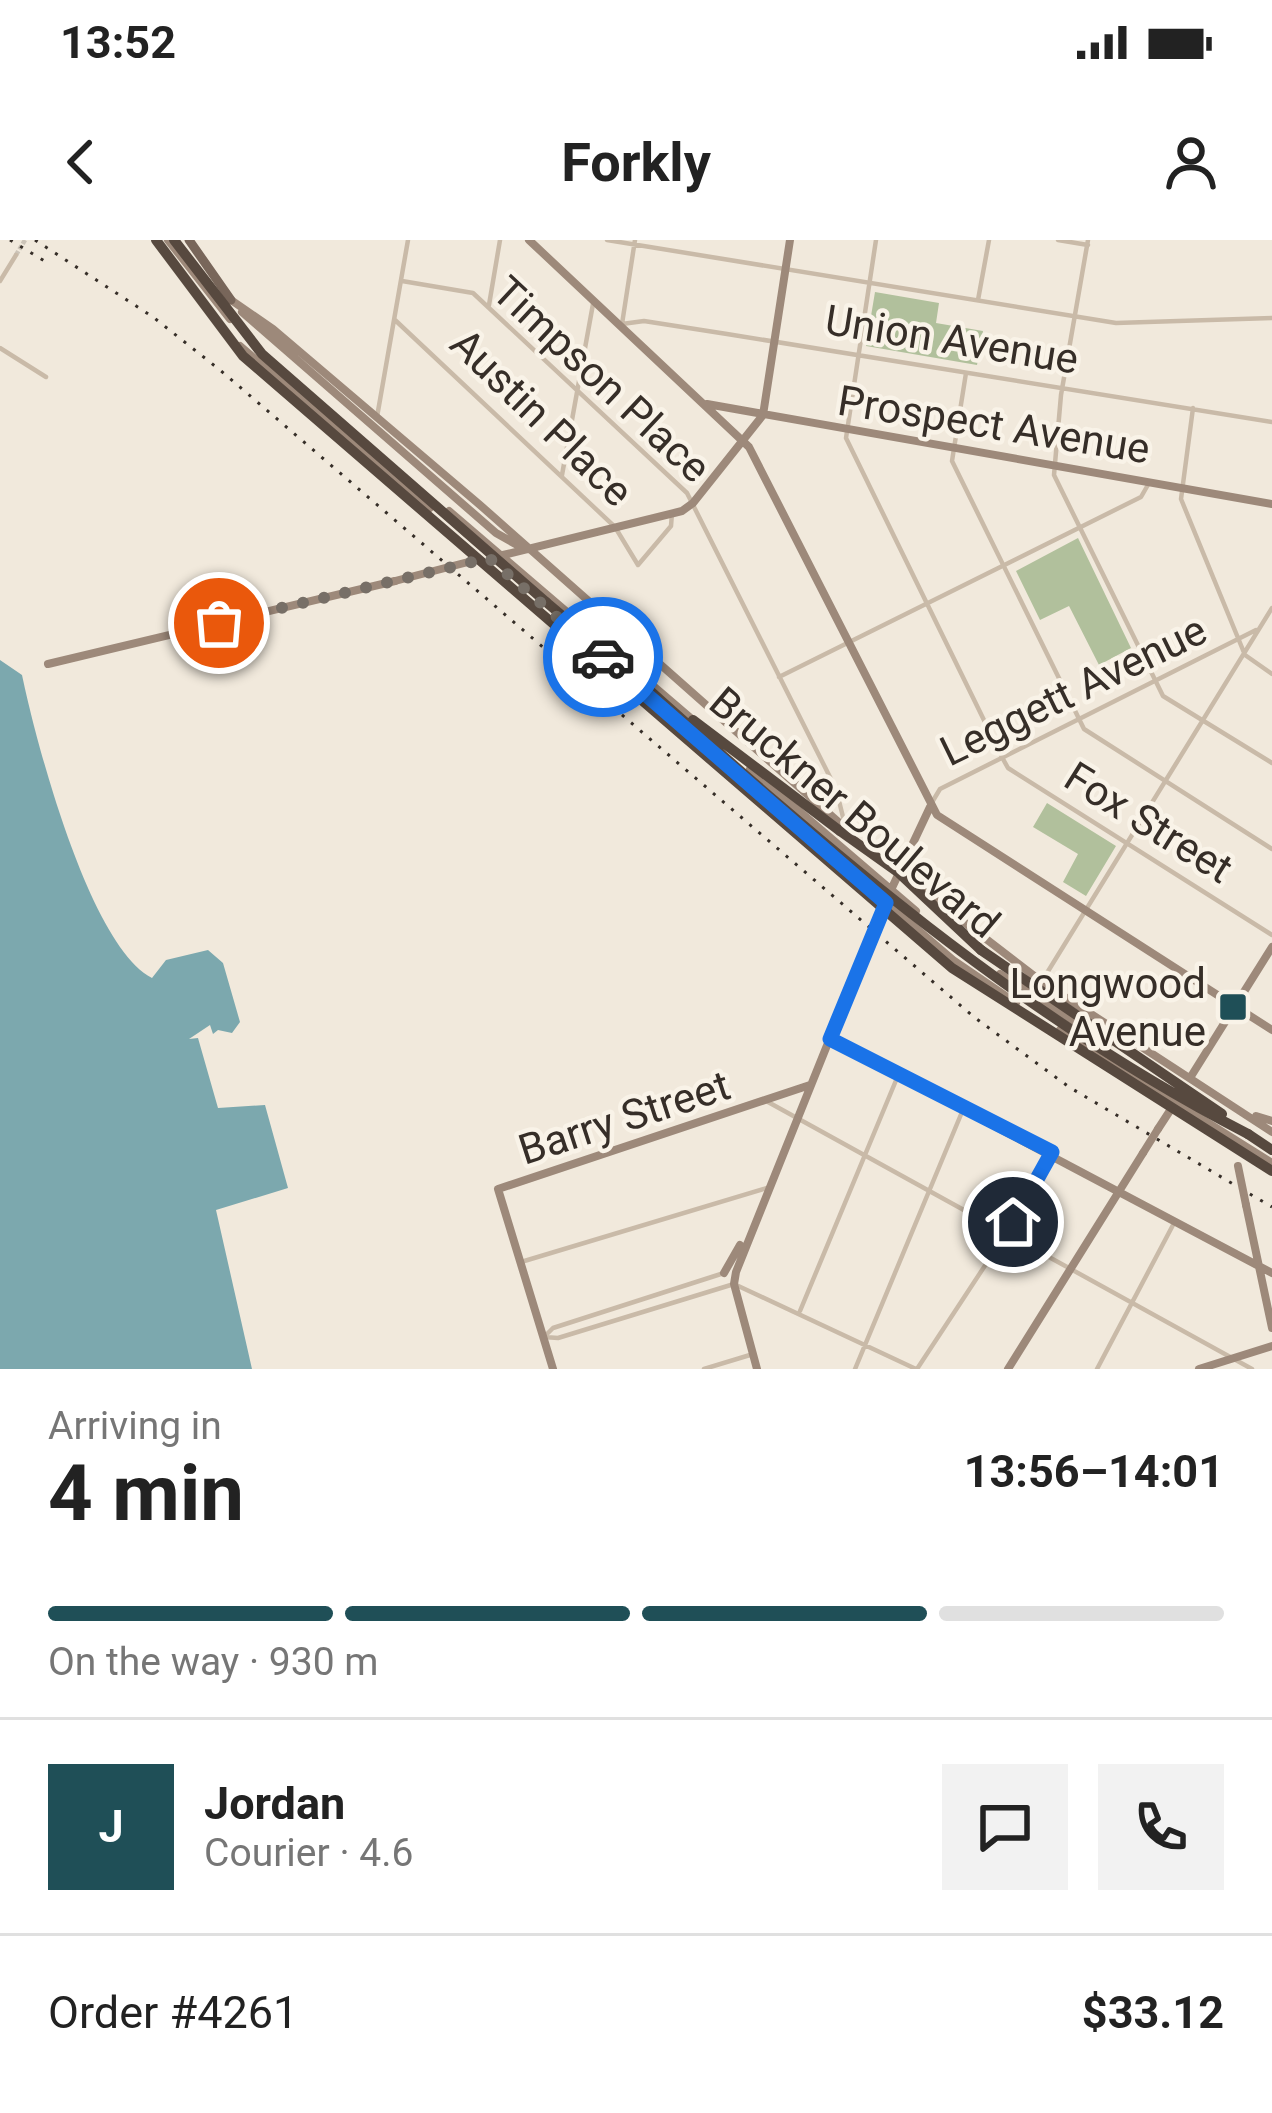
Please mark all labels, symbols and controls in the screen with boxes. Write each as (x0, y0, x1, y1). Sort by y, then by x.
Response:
text: 13:52 (60, 16, 176, 69)
icon: back (48, 129, 114, 195)
icon: person (1158, 129, 1224, 195)
text: Forkly (561, 131, 711, 194)
street label: Timpson Place (483, 266, 720, 492)
street label: Union Avenue (822, 295, 1082, 384)
street label: Austin Place (441, 319, 643, 516)
street label: Prospect Avenue (834, 376, 1153, 473)
pin (168, 572, 270, 674)
icon: bag (186, 590, 252, 656)
courier (543, 597, 663, 717)
street label: Leggett Avenue (932, 605, 1214, 776)
icon: car (570, 624, 636, 690)
street label: Bruckner Boulevard (700, 677, 1009, 948)
street label: Fox Street (1056, 752, 1242, 893)
place label: Longwood Avenue (1009, 959, 1206, 1056)
marker: Longwood Avenue (1217, 991, 1249, 1023)
street label: Barry Street (512, 1060, 736, 1175)
pin (962, 1171, 1064, 1273)
icon: home (980, 1189, 1046, 1255)
text: Arriving in (48, 1403, 222, 1449)
text: 13:56–14:01 (964, 1445, 1224, 1498)
text: 4 min (48, 1448, 244, 1539)
text: On the way · 930 m (48, 1639, 379, 1685)
button: chat (942, 1764, 1068, 1890)
button: phone (1098, 1764, 1224, 1890)
text: Jordan (204, 1777, 345, 1830)
text: J (98, 1800, 124, 1853)
text: Courier · 4.6 (204, 1830, 413, 1876)
text: Order #4261 (48, 1986, 298, 2039)
text: $33.12 (1082, 1986, 1224, 2039)

